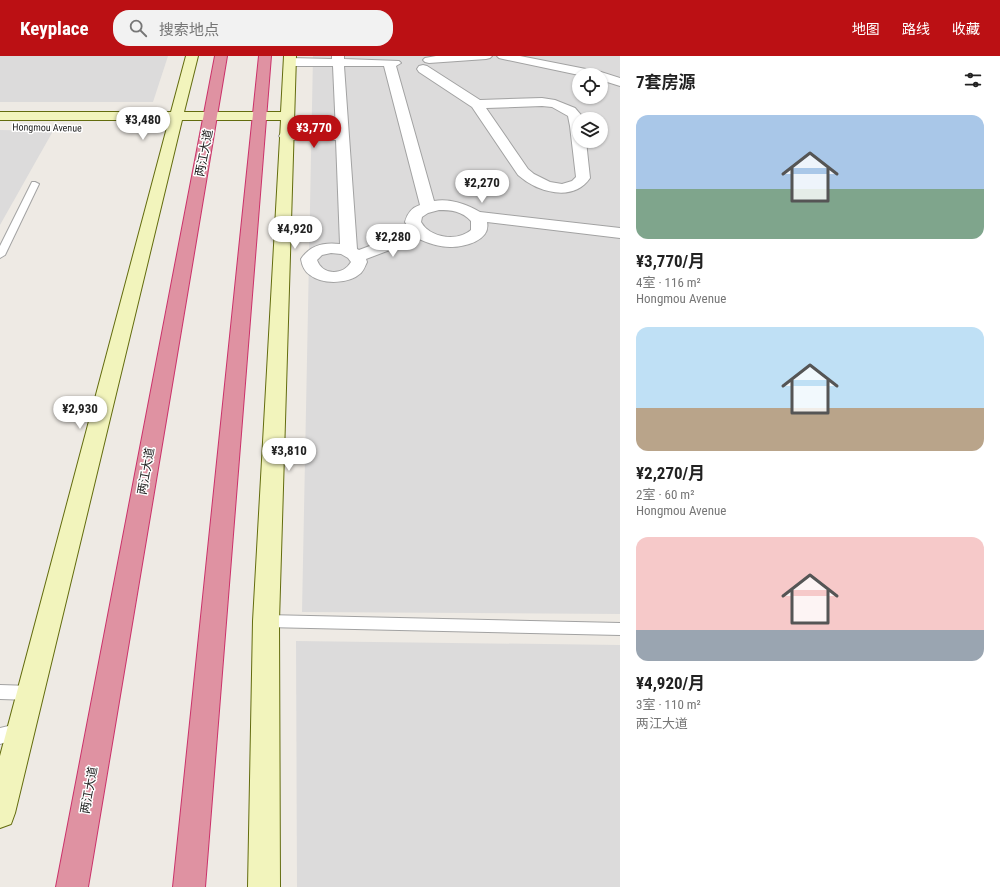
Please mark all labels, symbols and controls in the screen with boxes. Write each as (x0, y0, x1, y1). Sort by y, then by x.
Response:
search box (113, 10, 393, 46)
text: Keyplace (20, 17, 89, 40)
icon: search (127, 17, 149, 39)
text: 搜索地点 (159, 21, 219, 39)
text: 地图 (852, 21, 880, 37)
text: 路线 (902, 21, 930, 37)
text: 收藏 (952, 21, 980, 37)
map controls (572, 68, 608, 148)
button: locate (572, 68, 608, 104)
icon: filters (962, 69, 984, 91)
text: 7套房源 (636, 72, 696, 92)
pin: ¥3,480 (110, 107, 176, 141)
text: ¥3,480 (125, 112, 161, 127)
button: layers (572, 112, 608, 148)
pin: ¥3,770 (281, 115, 347, 149)
text: ¥3,770 (296, 120, 332, 135)
street label: Hongmou Avenue (12, 121, 82, 134)
street label: 两江大道 (193, 128, 215, 178)
icon: home (774, 141, 846, 213)
pin: ¥2,270 (449, 170, 515, 204)
text: ¥2,270 (464, 175, 500, 190)
pin: ¥4,920 (262, 216, 328, 250)
text: ¥4,920 (277, 221, 313, 236)
pin: ¥2,280 (360, 224, 426, 258)
text: ¥2,280 (375, 229, 411, 244)
text: ¥3,770/月 (636, 251, 705, 271)
text: 4室 · 116 m² (636, 275, 701, 290)
text: Hongmou Avenue (636, 291, 726, 306)
icon: home (774, 353, 846, 425)
pin: ¥2,930 (47, 396, 113, 430)
text: ¥2,930 (62, 401, 98, 416)
pin: ¥3,810 (256, 438, 322, 472)
text: ¥3,810 (271, 443, 307, 458)
street label: 两江大道 (135, 446, 157, 496)
text: ¥2,270/月 (636, 463, 705, 483)
text: 2室 · 60 m² (636, 487, 694, 502)
text: Hongmou Avenue (636, 503, 726, 518)
icon: home (774, 563, 846, 635)
text: ¥4,920/月 (636, 673, 705, 693)
text: 3室 · 110 m² (636, 697, 701, 712)
text: 两江大道 (636, 716, 688, 731)
street label: 两江大道 (78, 765, 100, 815)

